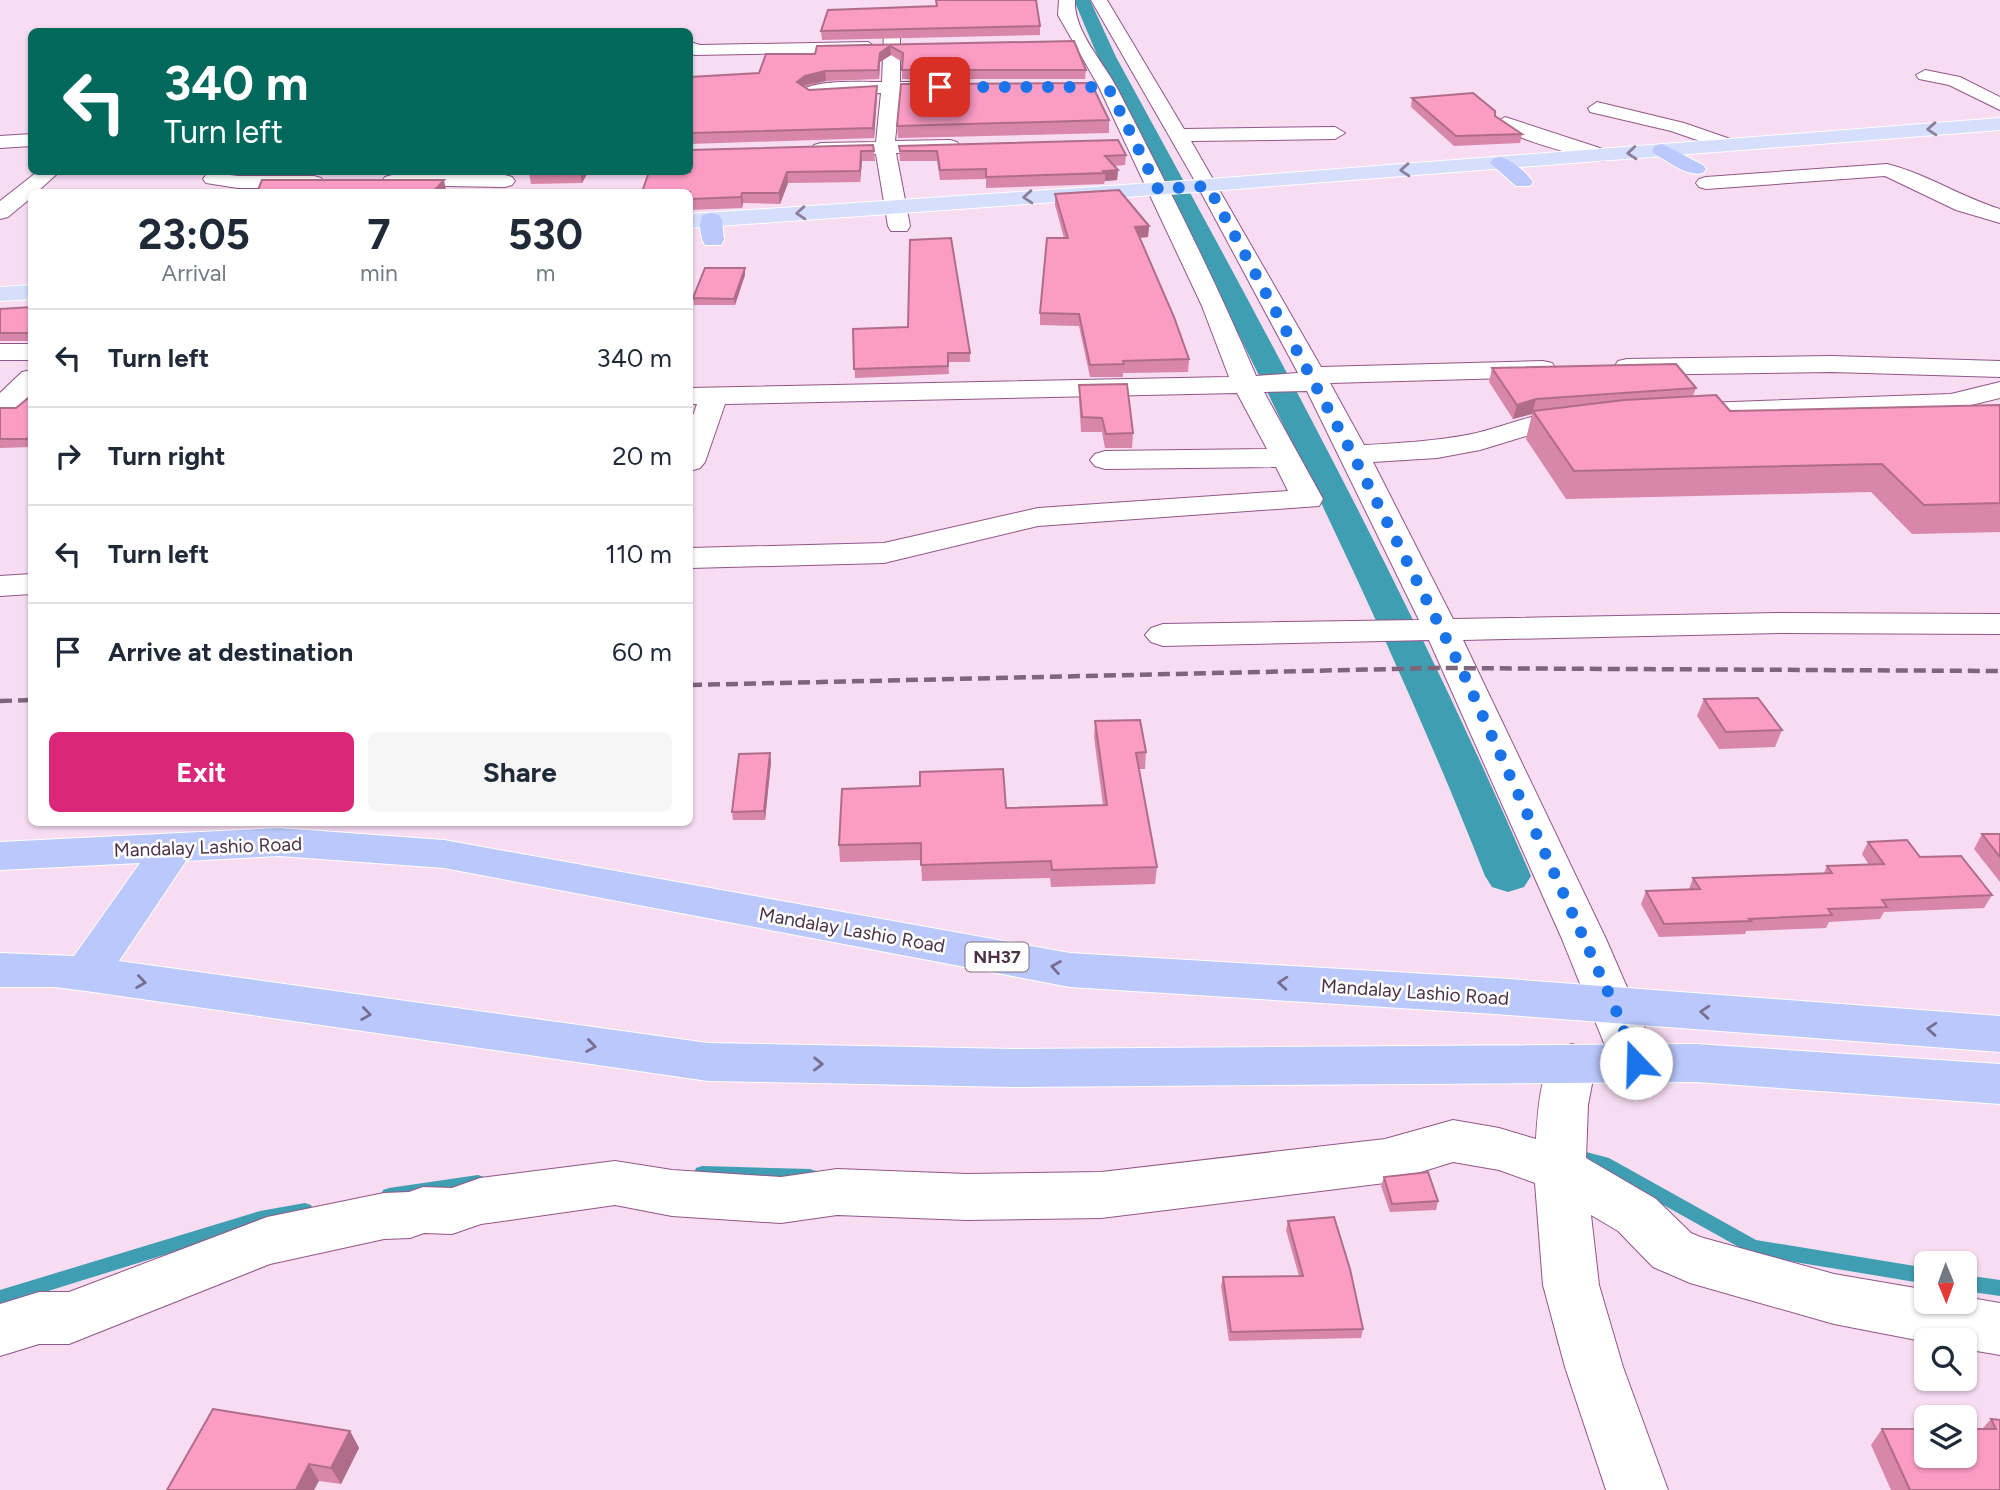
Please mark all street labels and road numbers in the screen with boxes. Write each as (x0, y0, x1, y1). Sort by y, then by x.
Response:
street label: Mandalay Lashio Road (113, 832, 303, 862)
street label: Mandalay Lashio Road (757, 902, 947, 958)
road number: NH37 (965, 942, 1028, 972)
street label: Mandalay Lashio Road (1320, 974, 1510, 1010)

